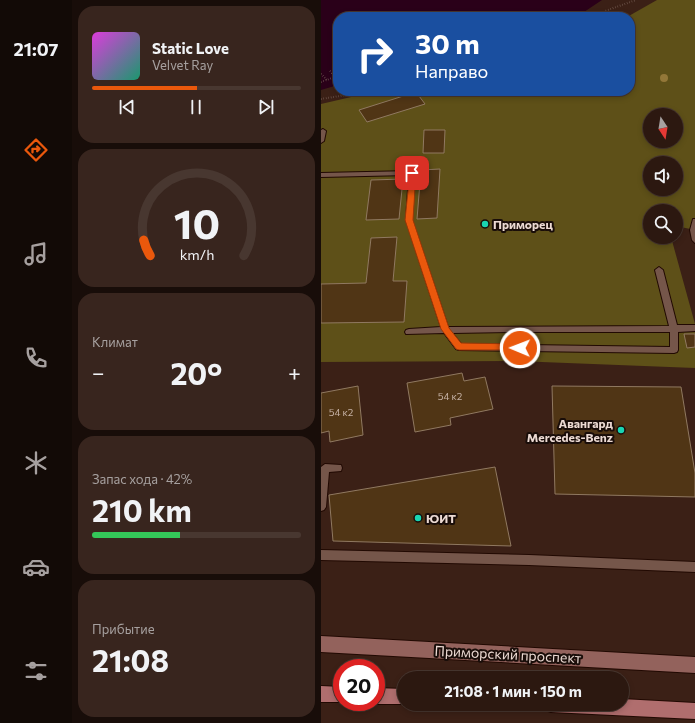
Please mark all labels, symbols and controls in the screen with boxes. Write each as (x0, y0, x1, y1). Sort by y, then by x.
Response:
text: 30 m (415, 26, 480, 60)
icon: right (349, 28, 401, 80)
text: 21:07 (14, 38, 58, 60)
text: Static Love (152, 39, 229, 57)
text: Velvet Ray (152, 57, 213, 73)
text: Направо (415, 60, 488, 82)
icon: previous (116, 96, 138, 118)
icon: pause (185, 96, 207, 118)
icon: next (255, 96, 277, 118)
north arrow (643, 108, 683, 148)
map controls (643, 108, 683, 244)
icon: directions (22, 136, 50, 164)
pin (395, 156, 429, 190)
button: sound (643, 156, 683, 196)
icon: arrive (401, 162, 423, 184)
text: 10 (173, 197, 220, 248)
button: search (643, 204, 683, 244)
place label: Приморец (493, 217, 553, 231)
marker: Приморец (480, 219, 490, 229)
icon: music (22, 240, 50, 268)
text: km/h (179, 245, 214, 263)
position arrow (499, 327, 541, 369)
text: Климат (92, 334, 138, 350)
icon: phone (22, 344, 50, 372)
text: 20° (170, 354, 222, 391)
text: − (92, 359, 105, 386)
text: + (288, 359, 301, 386)
house number: 54 к2 (438, 390, 463, 402)
house number: 54 к2 (329, 406, 354, 418)
place label: Авангард Mercedes-Benz (527, 416, 614, 444)
marker: Авангард Mercedes-Benz (616, 425, 626, 435)
icon: climate (22, 449, 50, 477)
text: Запас хода · 42% (92, 471, 192, 487)
text: 210 km (92, 491, 192, 528)
place label: ЮИТ (426, 511, 456, 525)
marker: ЮИТ (413, 513, 423, 523)
icon: car (22, 553, 50, 581)
text: Прибытие (92, 621, 155, 637)
text: 21:08 (92, 641, 169, 678)
street label: Приморский проспект (434, 642, 582, 666)
icon: filters (22, 657, 50, 685)
speed limit sign: 20 (333, 659, 385, 711)
text: 21:08 · 1 мин · 150 m (444, 682, 582, 700)

